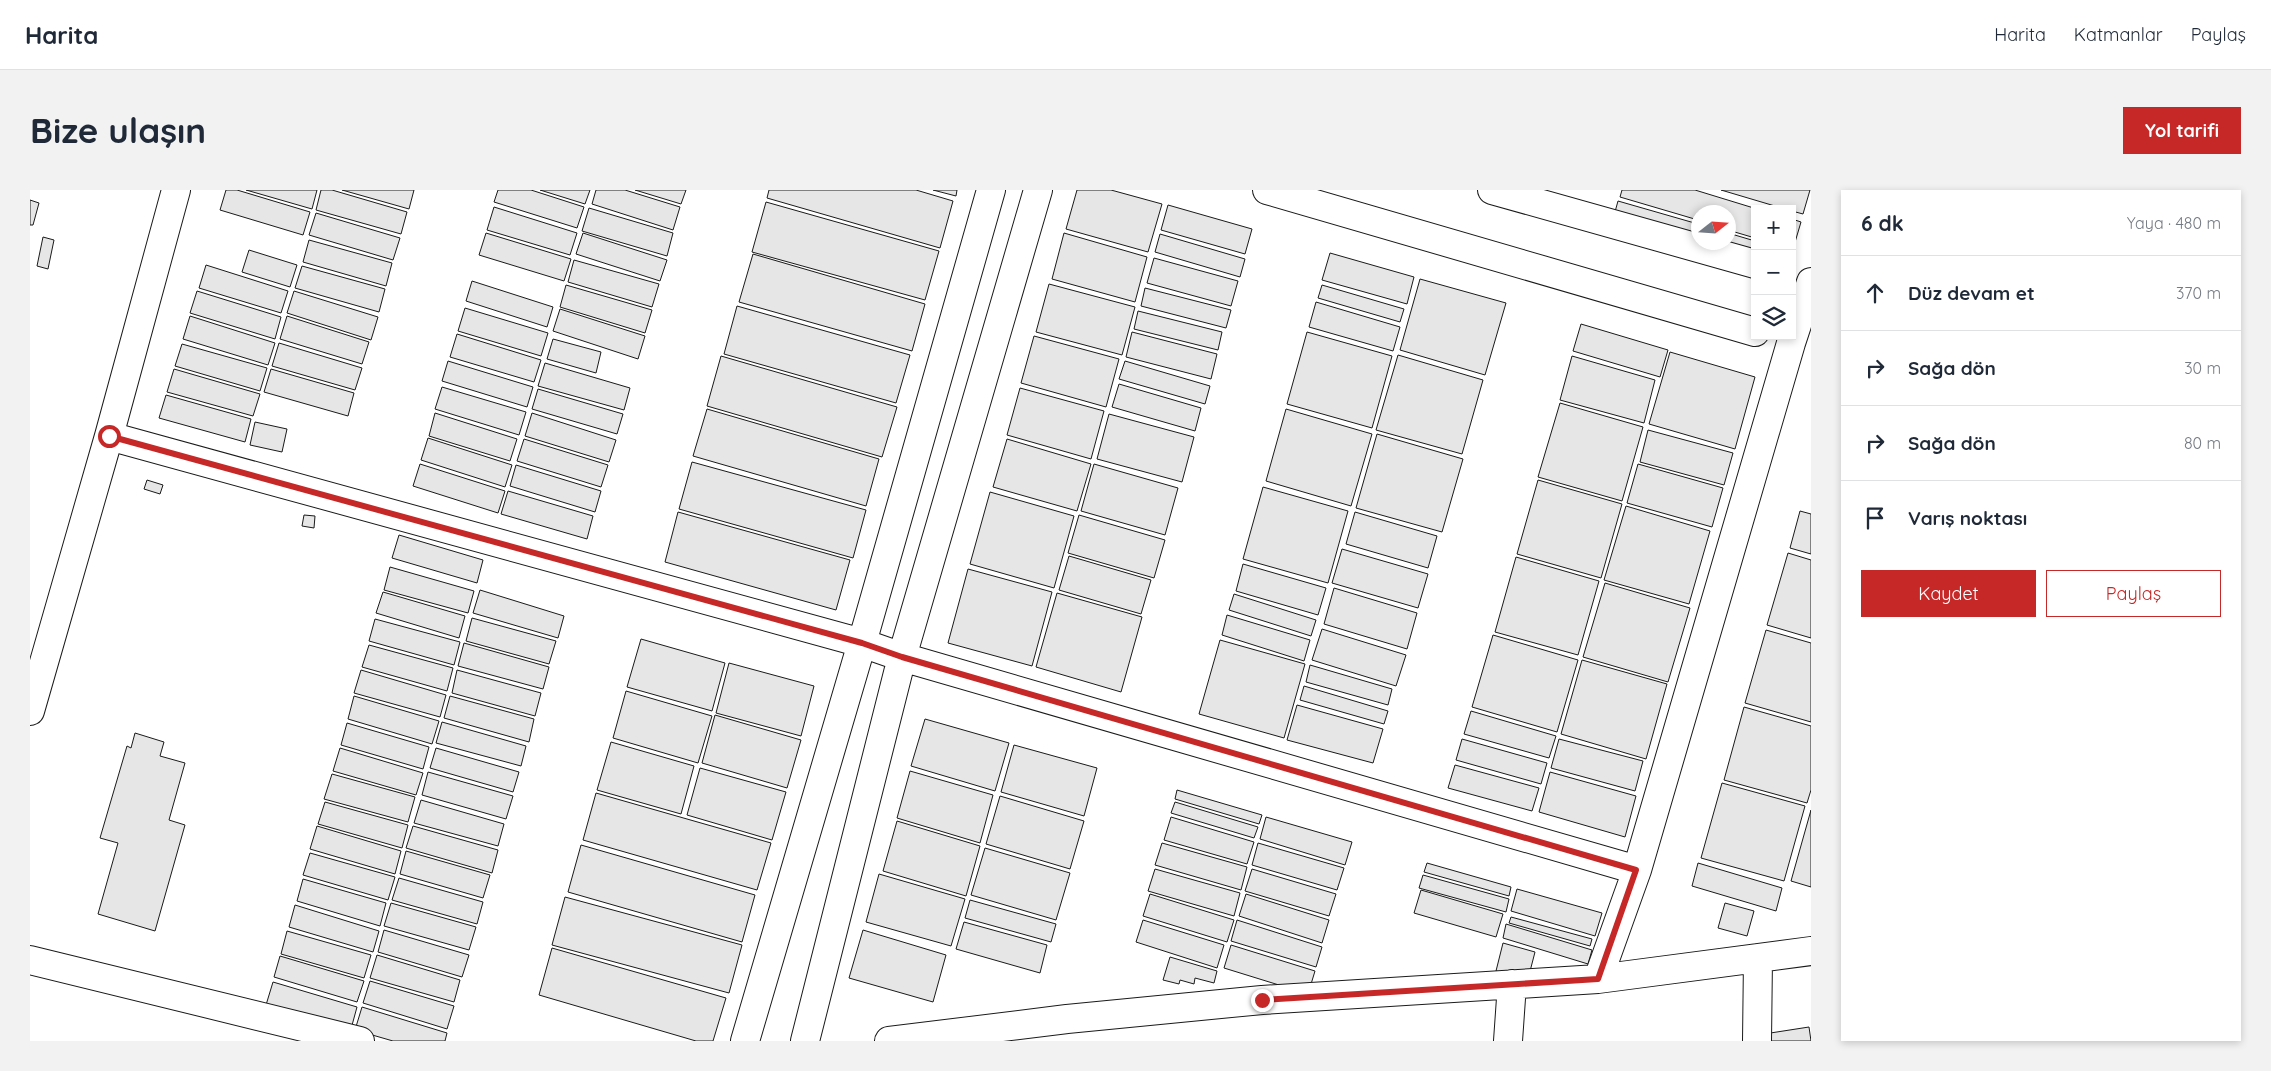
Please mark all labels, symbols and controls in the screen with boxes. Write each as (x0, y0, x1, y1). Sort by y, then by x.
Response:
text: Harita (25, 20, 98, 50)
text: Harita (1994, 23, 2046, 46)
text: Katmanlar (2074, 23, 2163, 46)
text: Paylaş (2191, 23, 2246, 46)
button: Yol tarifi (2123, 107, 2241, 154)
text: Bize ulaşın (30, 108, 206, 152)
north arrow (1691, 205, 1736, 250)
map controls (1751, 205, 1796, 340)
button: + (1751, 205, 1796, 250)
text: 6 dk (1861, 210, 1904, 236)
text: Yaya · 480 m (2127, 213, 2221, 233)
button: − (1751, 250, 1796, 295)
icon: ahead (1861, 279, 1889, 307)
text: Düz devam et (1908, 281, 2035, 305)
text: 370 m (2176, 283, 2221, 303)
button: layers (1751, 295, 1796, 340)
icon: right (1861, 354, 1889, 382)
text: Sağa dön (1908, 356, 1996, 380)
text: 30 m (2184, 358, 2221, 378)
route start (98, 425, 121, 448)
icon: right (1861, 429, 1889, 457)
text: Sağa dön (1908, 431, 1996, 455)
text: 80 m (2184, 433, 2221, 453)
icon: arrive (1861, 504, 1889, 532)
text: Varış noktası (1908, 506, 2027, 530)
button: Kaydet (1861, 570, 2036, 617)
button: Paylaş (2046, 570, 2221, 617)
route end (1251, 989, 1274, 1012)

